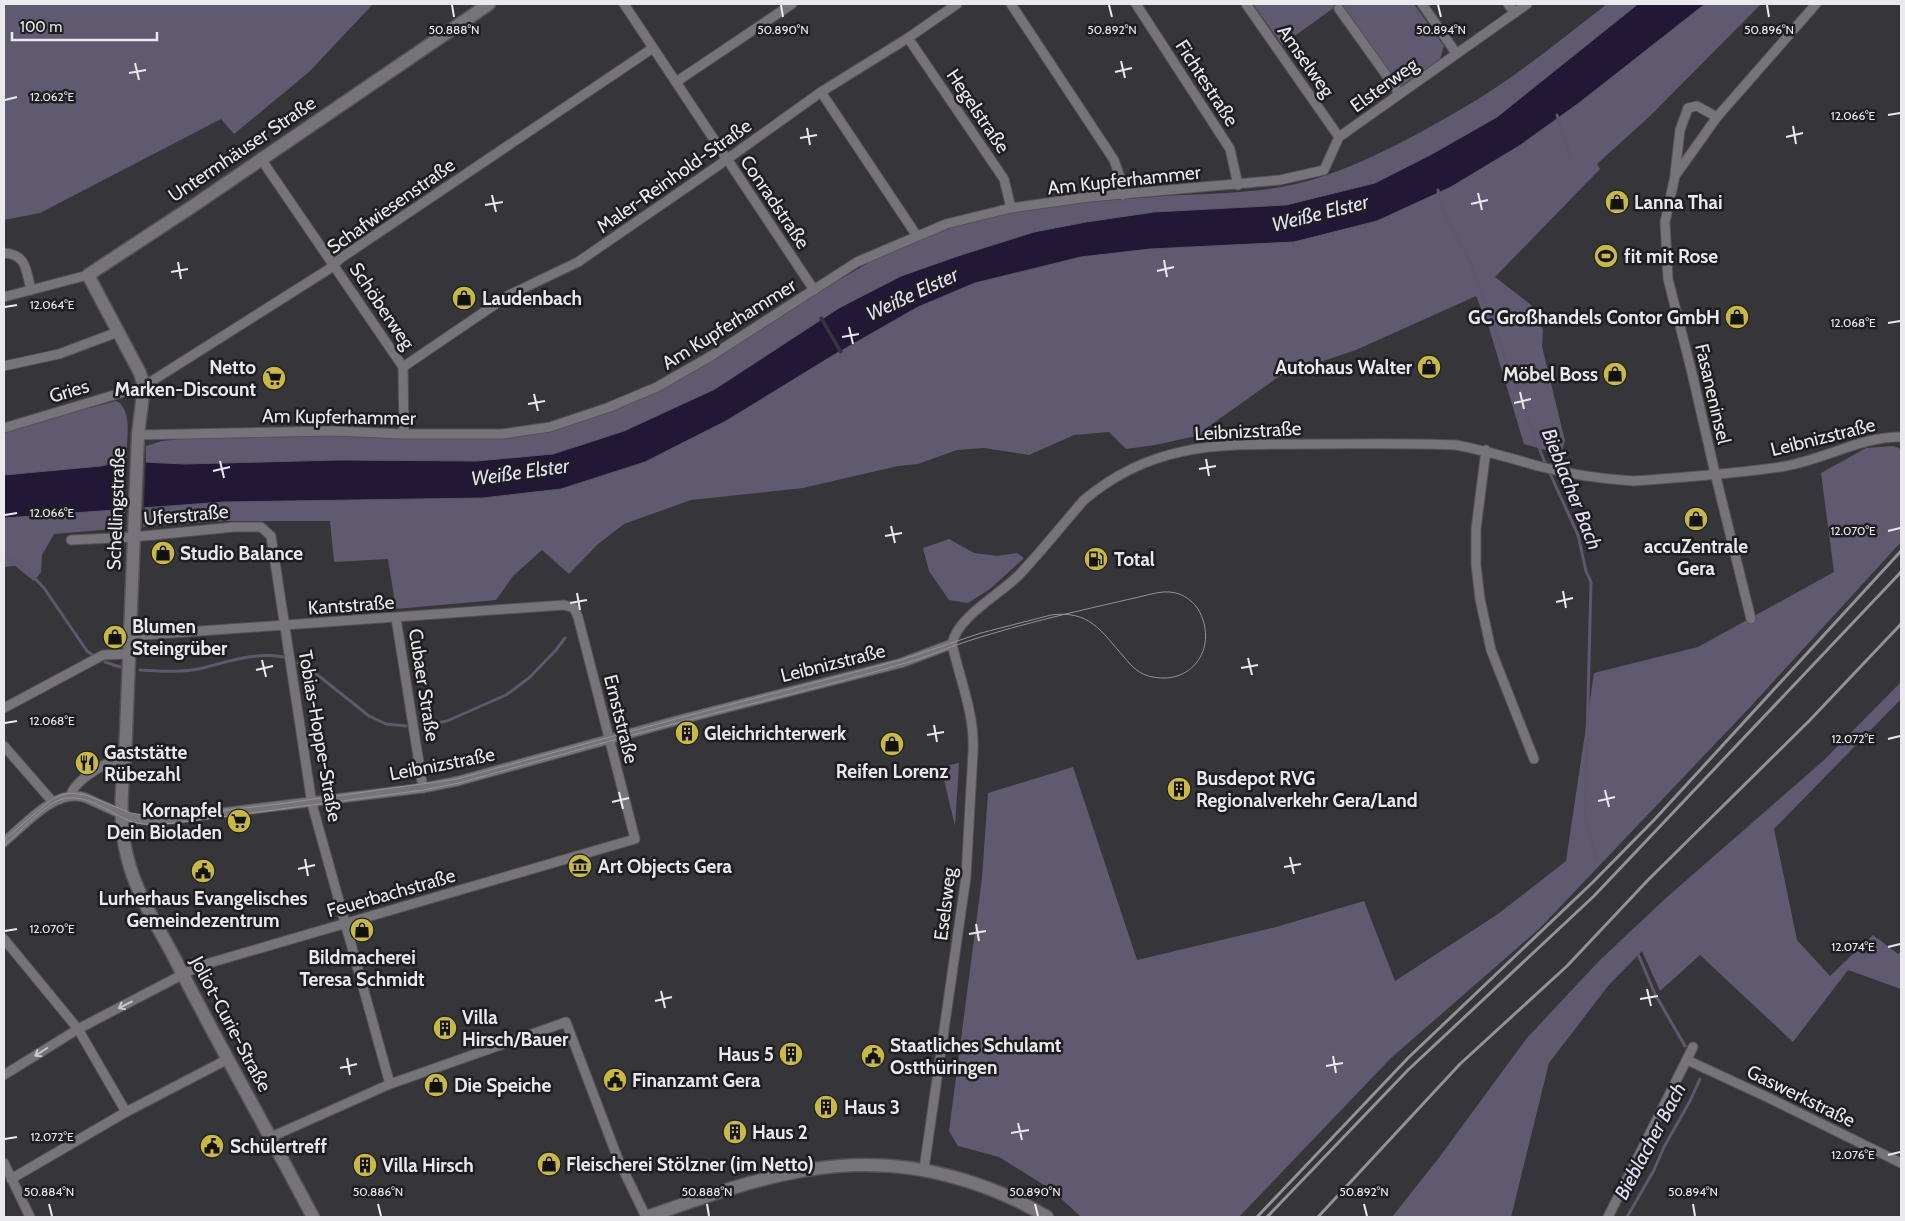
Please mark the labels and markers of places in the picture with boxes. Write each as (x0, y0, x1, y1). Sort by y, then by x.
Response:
shop icon: Lanna Thai (1604, 189, 1630, 215)
place label: Lanna Thai (1634, 191, 1723, 214)
sports icon: fit mit Rose (1593, 243, 1619, 269)
place label: fit mit Rose (1624, 245, 1718, 268)
shop icon: Laudenbach (451, 285, 477, 311)
place label: Laudenbach (482, 287, 582, 310)
shop icon: GC Großhandels Contor GmbH (1724, 304, 1750, 330)
place label: GC Großhandels Contor GmbH (1468, 306, 1720, 329)
shop icon: Autohaus Walter (1416, 354, 1442, 380)
place label: Netto Marken-Discount (115, 356, 256, 401)
place label: Autohaus Walter (1275, 356, 1413, 379)
shop icon: Möbel Boss (1602, 361, 1628, 387)
place label: Möbel Boss (1503, 363, 1598, 386)
supermarket icon: Netto Marken-Discount (261, 365, 287, 391)
shop icon: accuZentrale Gera (1683, 506, 1709, 532)
place label: accuZentrale Gera (1644, 535, 1748, 580)
shop icon: Studio Balance (150, 540, 176, 566)
place label: Studio Balance (180, 542, 303, 565)
fuel station icon: Total (1083, 546, 1109, 572)
place label: Total (1114, 548, 1155, 571)
place label: Blumen Steingrüber (132, 615, 228, 660)
shop icon: Blumen Steingrüber (102, 624, 128, 650)
building icon: Gleichrichterwerk (674, 720, 700, 746)
place label: Gleichrichterwerk (704, 722, 847, 745)
shop icon: Reifen Lorenz (879, 731, 905, 757)
place label: Gaststätte Rübezahl (104, 741, 188, 786)
restaurant icon: Gaststätte Rübezahl (74, 750, 100, 776)
place label: Reifen Lorenz (836, 760, 948, 783)
place label: Busdepot RVG Regionalverkehr Gera/Land (1196, 767, 1417, 812)
building icon: Busdepot RVG Regionalverkehr Gera/Land (1166, 776, 1192, 802)
place label: Kornapfel Dein Bioladen (107, 799, 222, 844)
supermarket icon: Kornapfel Dein Bioladen (226, 808, 252, 834)
museum icon: Art Objects Gera (567, 853, 593, 879)
place label: Art Objects Gera (598, 855, 732, 878)
public building icon: Lurherhaus Evangelisches Gemeindezentrum (190, 858, 216, 884)
place label: Lurherhaus Evangelisches Gemeindezentrum (98, 887, 308, 932)
shop icon: Bildmacherei Teresa Schmidt (349, 917, 375, 943)
place label: Bildmacherei Teresa Schmidt (299, 946, 425, 991)
place label: Villa Hirsch/Bauer (462, 1006, 569, 1051)
building icon: Villa Hirsch/Bauer (432, 1015, 458, 1041)
place label: Staatliches Schulamt Ostthüringen (890, 1034, 1062, 1079)
building icon: Haus 5 (778, 1041, 804, 1067)
place label: Haus 5 (718, 1043, 774, 1066)
public building icon: Staatliches Schulamt Ostthüringen (860, 1043, 886, 1069)
public building icon: Finanzamt Gera (602, 1067, 628, 1093)
place label: Finanzamt Gera (632, 1069, 761, 1092)
shop icon: Die Speiche (423, 1072, 449, 1098)
place label: Die Speiche (454, 1074, 551, 1097)
building icon: Haus 3 (813, 1094, 839, 1120)
place label: Haus 3 (844, 1096, 900, 1119)
building icon: Haus 2 (722, 1119, 748, 1145)
place label: Haus 2 (752, 1121, 808, 1144)
public building icon: Schülertreff (199, 1133, 225, 1159)
place label: Schülertreff (230, 1135, 327, 1158)
shop icon: Fleischerei Stölzner (im Netto) (536, 1151, 562, 1177)
building icon: Villa Hirsch (352, 1152, 378, 1178)
place label: Fleischerei Stölzner (im Netto) (566, 1153, 814, 1176)
place label: Villa Hirsch (382, 1154, 474, 1177)

